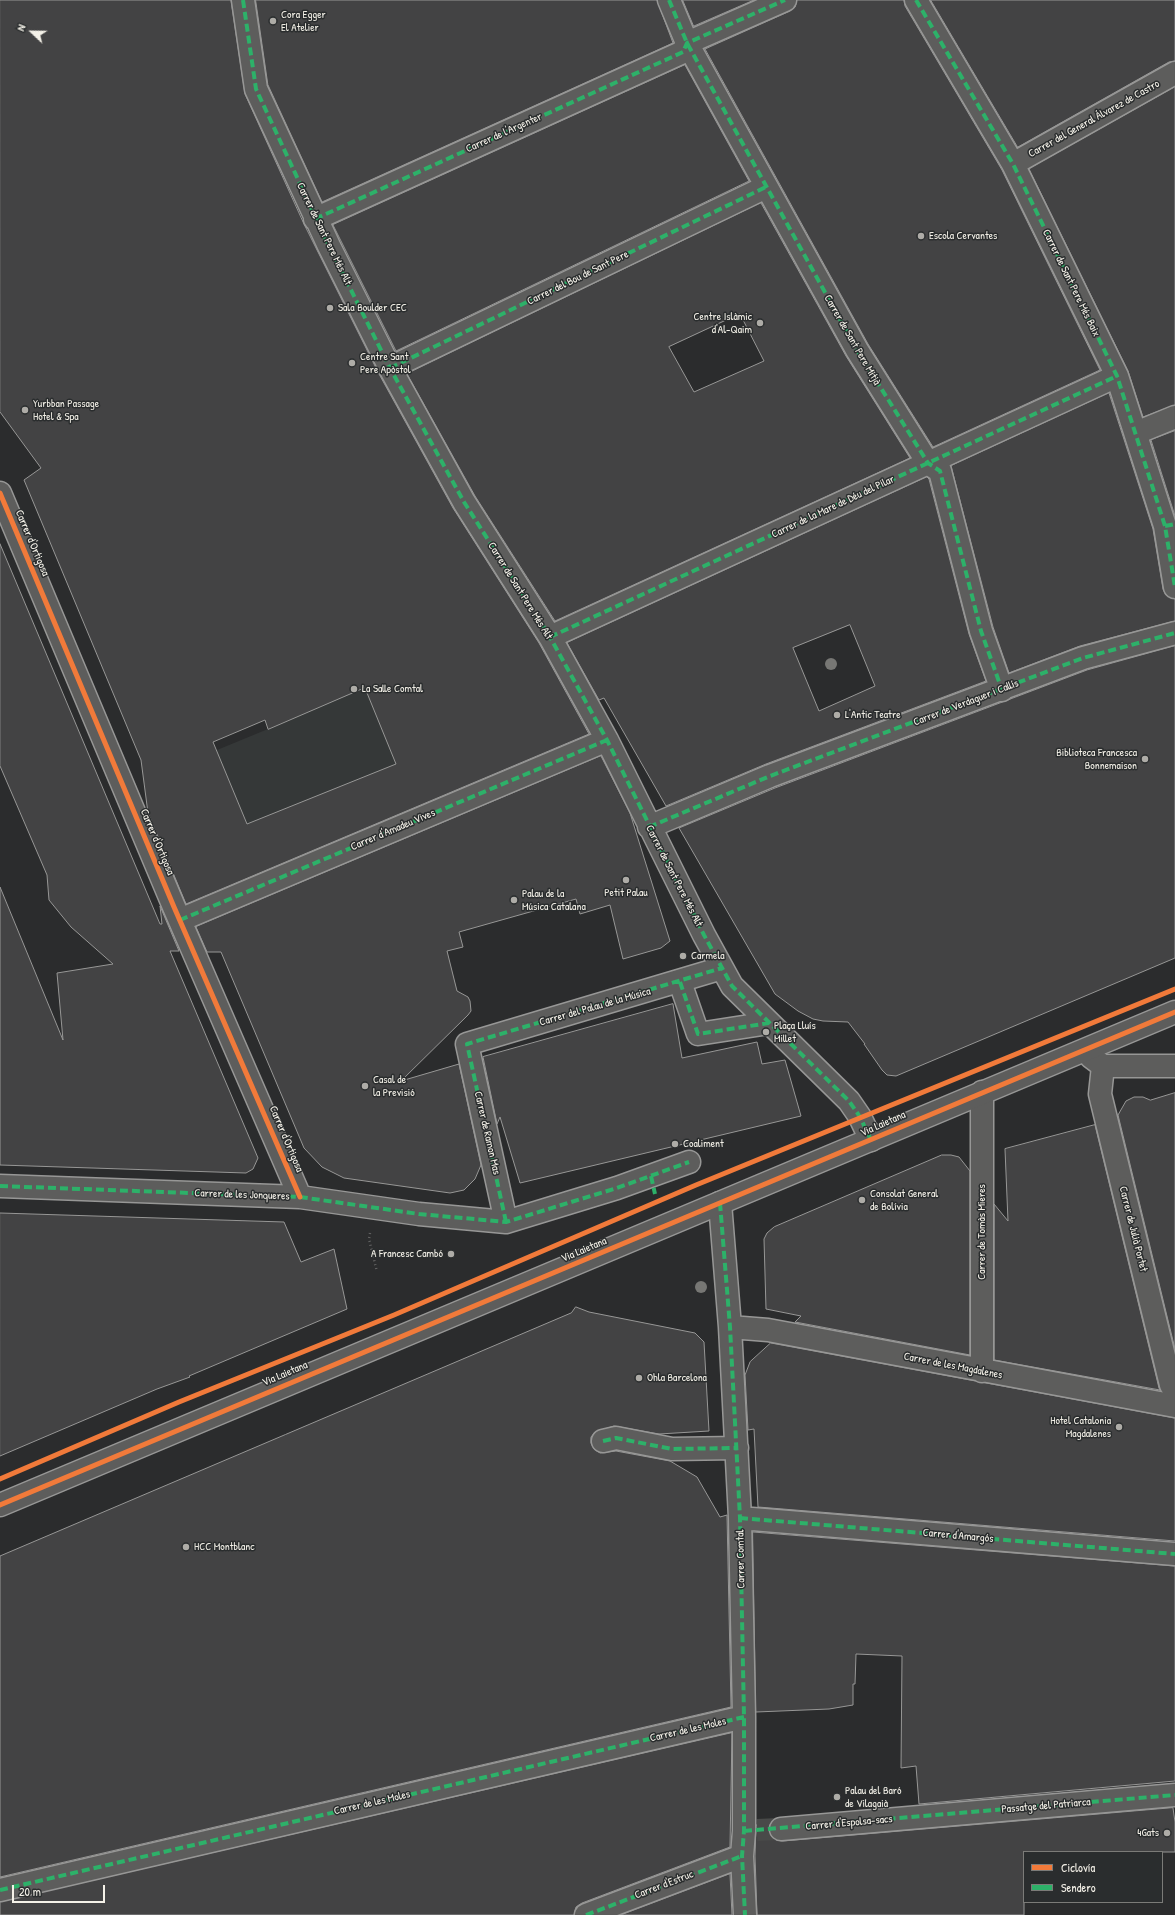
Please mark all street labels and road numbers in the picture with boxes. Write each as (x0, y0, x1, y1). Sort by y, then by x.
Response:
street label: Carrer del General Álvarez de Castro (1026, 77, 1162, 161)
street label: Carrer de l'Argenter (464, 110, 544, 156)
street label: Carrer de Sant Pere Més Alt (293, 181, 355, 287)
street label: Carrer de Sant Pere Més Baix (1039, 227, 1103, 339)
street label: Carrer del Bou de Sant Pere (525, 248, 631, 308)
street label: Carrer de Sant Pere Mitjà (821, 292, 883, 388)
street label: Carrer de la Mare de Déu del Pilar (769, 473, 897, 541)
street label: Carrer d'Ortigosa (12, 508, 52, 578)
street label: Carrer de Sant Pere Més Alt (485, 540, 555, 642)
street label: Carrer de Verdaguer i Callís (911, 677, 1021, 729)
street label: Carrer d'Amadeu Vives (349, 806, 437, 854)
street label: Carrer d'Ortigosa (137, 807, 177, 877)
street label: Carrer de Sant Pere Més Alt (643, 823, 705, 929)
street label: Carrer del Palau de la Música (538, 985, 652, 1029)
street label: Carrer de Ramon Mas (471, 1090, 503, 1176)
street label: Carrer d'Ortigosa (266, 1104, 306, 1174)
street label: Via Laietana (858, 1108, 908, 1140)
street label: Carrer de Tomàs Mieres (975, 1184, 989, 1280)
street label: Carrer de Julià Portet (1116, 1185, 1150, 1273)
street label: Carrer de les Jonqueres (194, 1187, 290, 1203)
street label: Via Laietana (559, 1235, 609, 1265)
street label: Carrer de les Magdalenes (902, 1350, 1004, 1382)
street label: Via Laietana (260, 1359, 310, 1389)
street label: Carrer d'Amargós (922, 1526, 994, 1546)
street label: Carrer Comtal (734, 1529, 748, 1589)
street label: Carrer de les Moles (649, 1715, 727, 1745)
street label: Carrer de les Moles (333, 1788, 411, 1818)
street label: Passatge del Patriarca (1001, 1796, 1091, 1816)
street label: Carrer d'Espolsa-sacs (805, 1813, 893, 1833)
street label: Carrer d'Estruc (633, 1868, 695, 1902)

